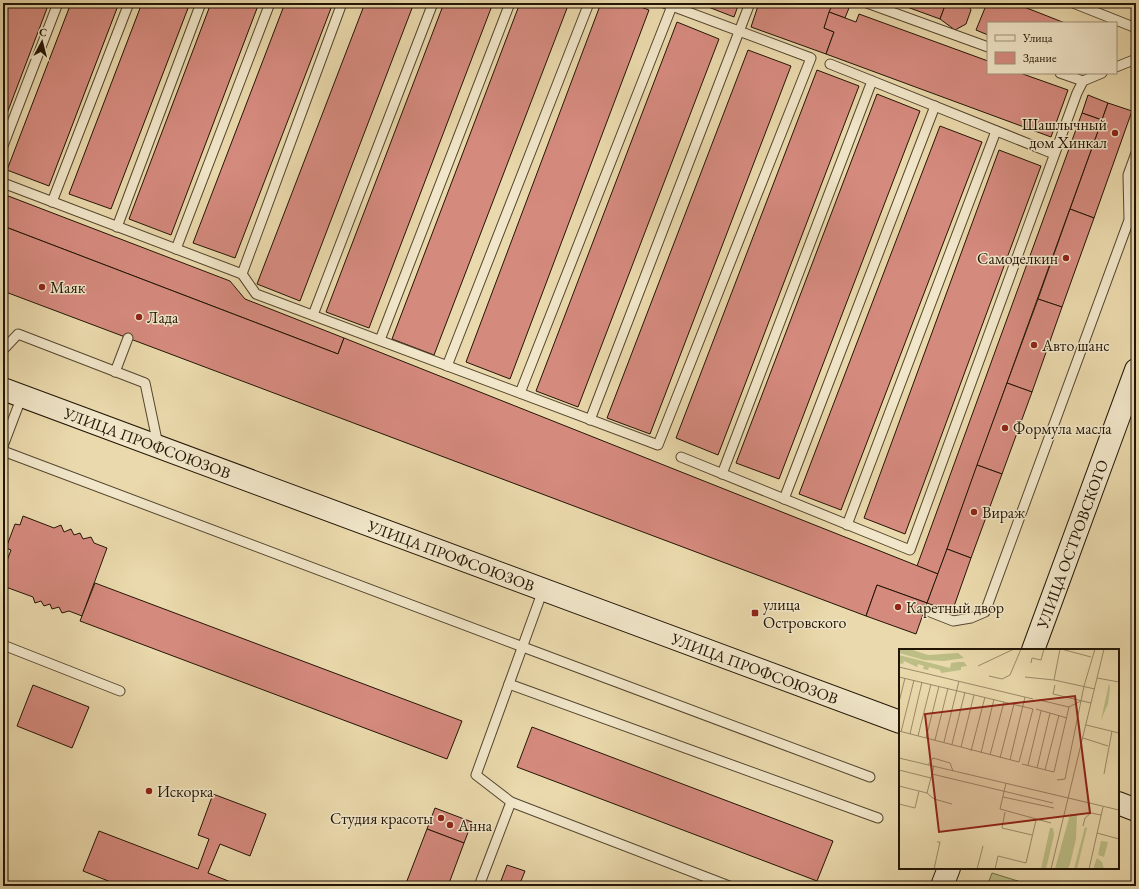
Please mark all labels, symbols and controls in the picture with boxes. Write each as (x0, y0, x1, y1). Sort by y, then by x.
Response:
north arrow (22, 22, 62, 62)
legend (987, 22, 1117, 74)
text: С (38, 25, 48, 40)
text: Улица (1022, 30, 1053, 46)
text: Здание (1023, 50, 1057, 66)
place label: Шашлычный дом Хинкал (1022, 114, 1108, 153)
marker: Шашлычный дом Хинкал (1110, 128, 1120, 138)
place label: Самоделкин (977, 248, 1058, 269)
marker: Самоделкин (1061, 253, 1071, 263)
place label: Маяк (50, 277, 86, 298)
marker: Маяк (37, 282, 47, 292)
place label: Лада (147, 307, 179, 328)
marker: Лада (134, 312, 144, 322)
place label: Авто шанс (1041, 335, 1110, 356)
marker: Авто шанс (1029, 340, 1039, 350)
street label: УЛИЦА ПРОФСОЮЗОВ (60, 402, 234, 484)
place label: Формула масла (1013, 418, 1112, 439)
marker: Формула масла (1000, 423, 1010, 433)
street label: УЛИЦА ОСТРОВСКОГО (1031, 457, 1113, 632)
place label: Вираж (982, 502, 1025, 523)
marker: Вираж (969, 507, 979, 517)
street label: УЛИЦА ПРОФСОЮЗОВ (364, 515, 537, 596)
place label: улица Островского (763, 594, 846, 633)
place label: Каретный двор (906, 597, 1004, 618)
marker: Каретный двор (893, 602, 903, 612)
marker: улица Островского (750, 608, 760, 618)
street label: УЛИЦА ПРОФСОЮЗОВ (667, 628, 841, 709)
inset map (899, 649, 1119, 869)
place label: Искорка (157, 781, 214, 802)
marker: Искорка (144, 786, 154, 796)
place label: Студия красоты (330, 808, 433, 829)
marker: Студия красоты (436, 813, 446, 823)
place label: Анна (457, 815, 493, 836)
marker: Анна (445, 820, 455, 830)

